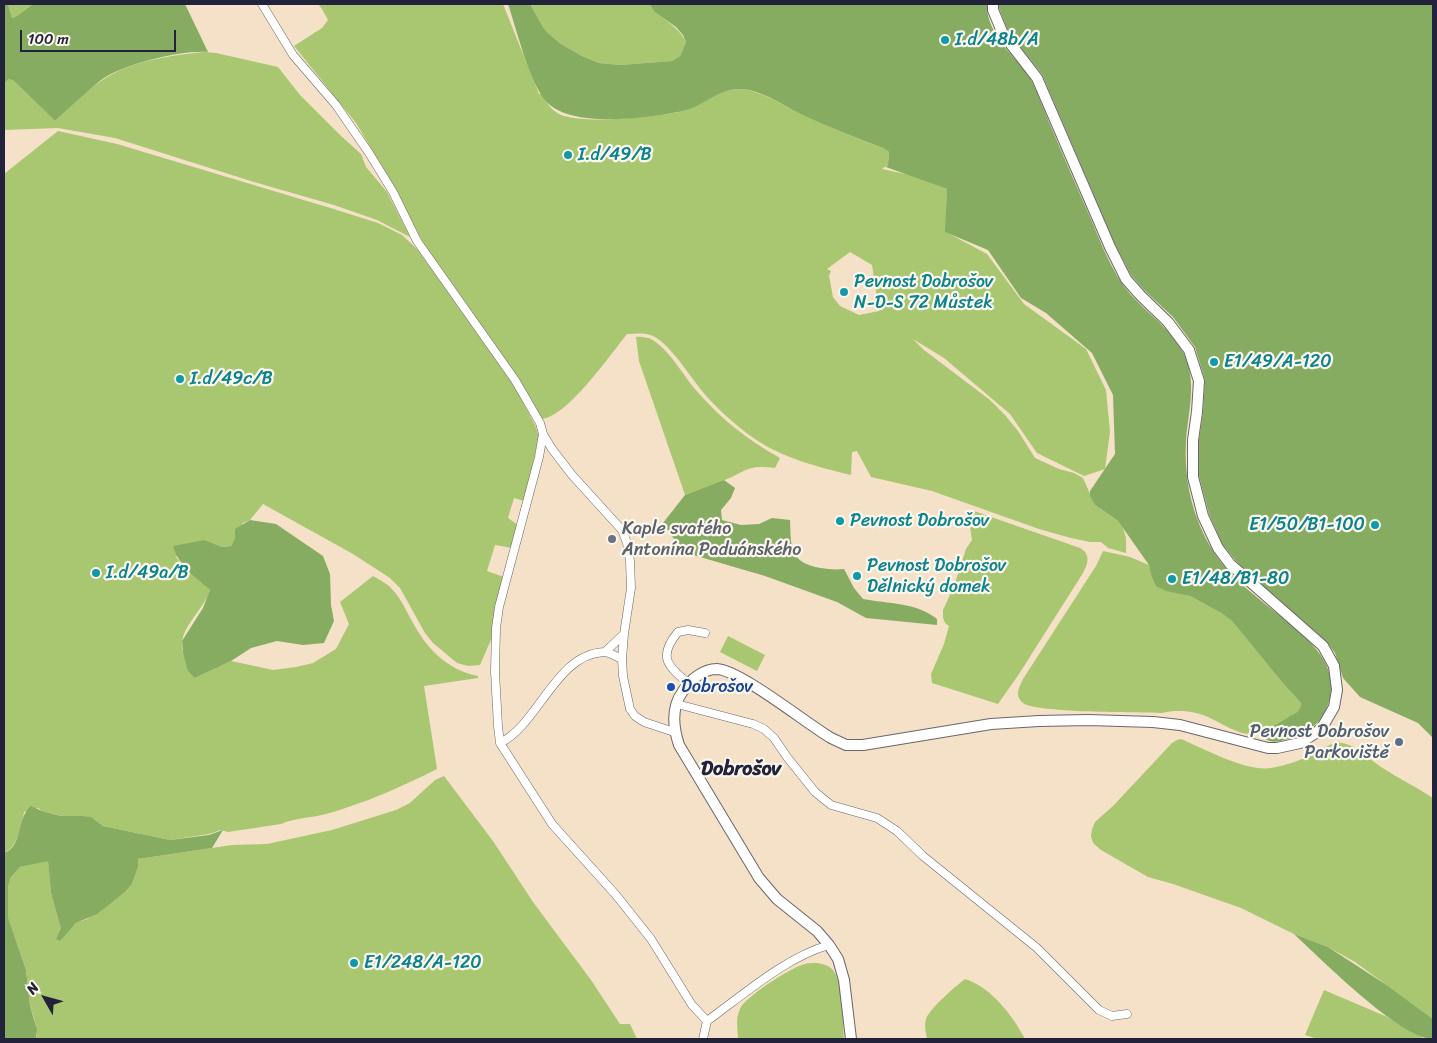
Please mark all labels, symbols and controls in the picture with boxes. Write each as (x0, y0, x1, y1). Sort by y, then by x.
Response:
scale bar (22, 20, 179, 52)
text: 100 m (28, 26, 69, 52)
place label: I.d/48b/A (955, 29, 1039, 51)
marker: I.d/48b/A (939, 34, 951, 46)
place label: I.d/49/B (578, 144, 652, 166)
marker: I.d/49/B (562, 149, 574, 161)
place label: Pevnost Dobrošov N-D-S 72 Můstek (854, 271, 993, 314)
marker: Pevnost Dobrošov N-D-S 72 Můstek (838, 286, 850, 298)
place label: E1/49/A-120 (1224, 351, 1332, 373)
marker: E1/49/A-120 (1208, 356, 1220, 368)
place label: I.d/49c/B (190, 368, 273, 390)
marker: I.d/49c/B (174, 373, 186, 385)
place label: Pevnost Dobrošov (850, 510, 989, 532)
place label: E1/50/B1-100 (1249, 514, 1365, 536)
marker: Pevnost Dobrošov (834, 515, 846, 527)
place label: Kaple svatého Antonína Paduánského (622, 518, 801, 560)
marker: E1/50/B1-100 (1369, 519, 1381, 531)
marker: Kaple svatého Antonína Paduánského (606, 533, 618, 545)
place label: Pevnost Dobrošov Dělnický domek (867, 555, 1006, 598)
place label: I.d/49a/B (106, 562, 189, 584)
marker: I.d/49a/B (90, 567, 102, 579)
place label: E1/48/B1-80 (1182, 568, 1289, 590)
marker: Pevnost Dobrošov Dělnický domek (851, 570, 863, 582)
marker: E1/48/B1-80 (1166, 573, 1178, 585)
place label: Dobrošov (681, 676, 753, 698)
marker: Dobrošov (665, 681, 677, 693)
place label: Pevnost Dobrošov Parkoviště (1250, 721, 1389, 764)
marker: Pevnost Dobrošov Parkoviště (1393, 736, 1405, 748)
district label: Dobrošov (701, 758, 781, 782)
place label: E1/248/A-120 (364, 952, 482, 974)
marker: E1/248/A-120 (348, 957, 360, 969)
north arrow (20, 973, 70, 1023)
text: N (20, 977, 46, 1000)

